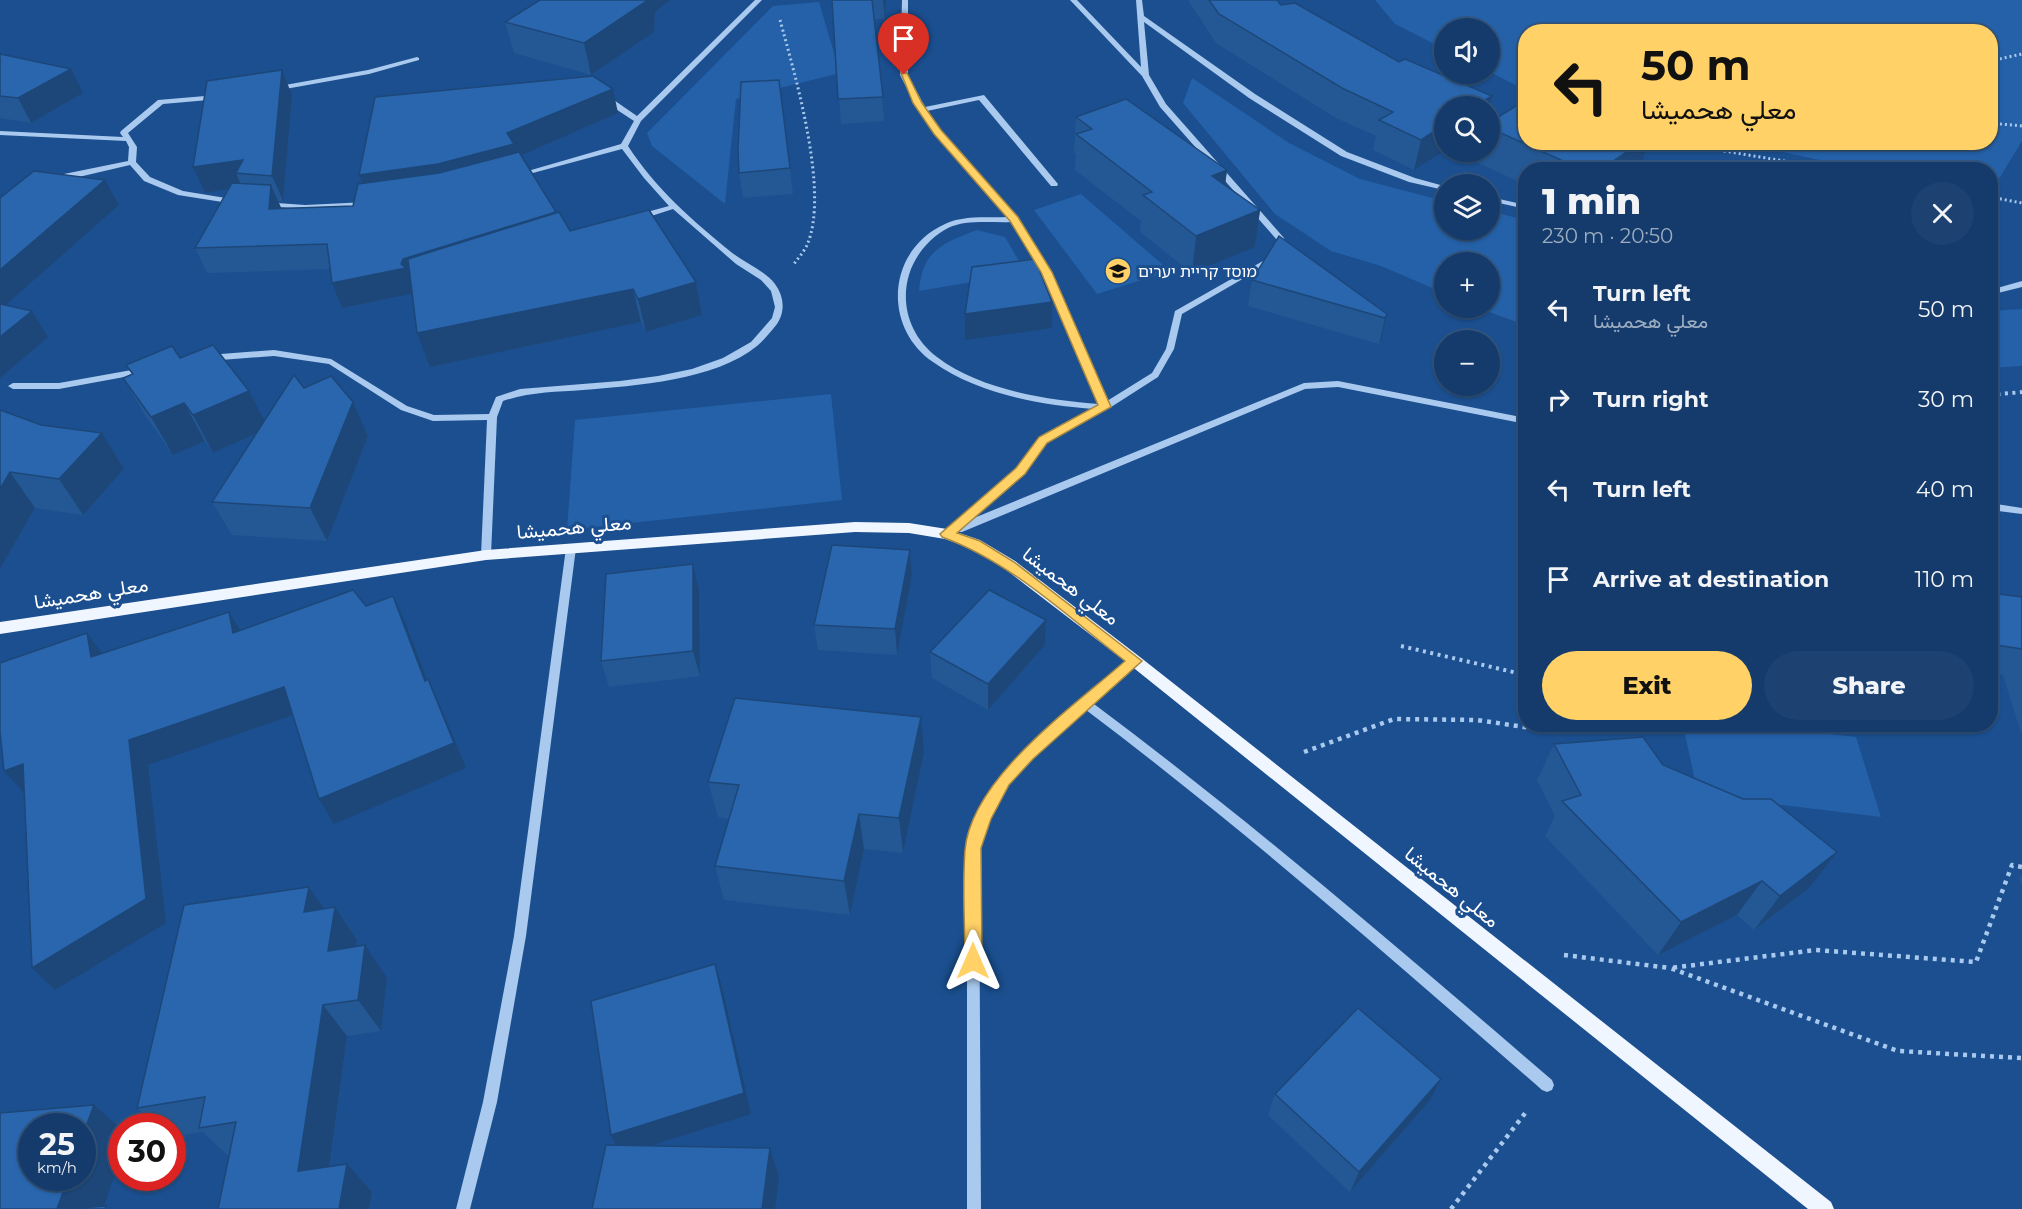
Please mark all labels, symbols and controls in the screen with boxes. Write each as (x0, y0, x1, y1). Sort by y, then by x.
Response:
pin (878, 13, 929, 75)
map controls (1434, 18, 1500, 396)
button: sound (1434, 18, 1500, 84)
icon: arrive (887, 22, 920, 55)
text: 50 m (1641, 39, 1750, 91)
icon: left (1542, 48, 1620, 126)
text: معلي هحميشا (1641, 93, 1796, 126)
button: search (1434, 96, 1500, 162)
button: layers (1434, 174, 1500, 240)
text: 1 min (1542, 179, 1641, 223)
button: close (1911, 182, 1974, 245)
text: 230 m · 20:50 (1542, 224, 1673, 248)
button: + (1434, 252, 1500, 318)
school or university icon: מוסד קריית יערים (1103, 256, 1133, 286)
place label: מוסד קריית יערים (1138, 262, 1257, 281)
text: Turn left (1593, 280, 1691, 307)
icon: left (1542, 293, 1575, 326)
text: 50 m (1918, 296, 1974, 323)
text: معلي هحميشا (1593, 309, 1708, 333)
button: − (1434, 330, 1500, 396)
icon: right (1542, 383, 1575, 416)
text: Turn right (1593, 386, 1708, 413)
text: 30 m (1918, 386, 1974, 413)
icon: left (1542, 473, 1575, 506)
text: Turn left (1593, 476, 1691, 503)
text: 40 m (1916, 476, 1974, 503)
street label: معلي هحميشا (516, 510, 633, 549)
street label: معلي هحميشا (1015, 542, 1124, 634)
icon: arrive (1542, 563, 1575, 596)
text: Arrive at destination (1593, 566, 1829, 593)
text: 110 m (1914, 566, 1974, 593)
street label: معلي هحميشا (32, 572, 150, 619)
button: Exit (1542, 651, 1752, 720)
button: Share (1764, 651, 1974, 720)
street label: معلي هحميشا (1397, 841, 1504, 936)
position arrow (941, 929, 1005, 993)
speed limit sign: 30 (108, 1113, 186, 1191)
text: 25 (39, 1126, 75, 1163)
text: km/h (37, 1158, 77, 1177)

